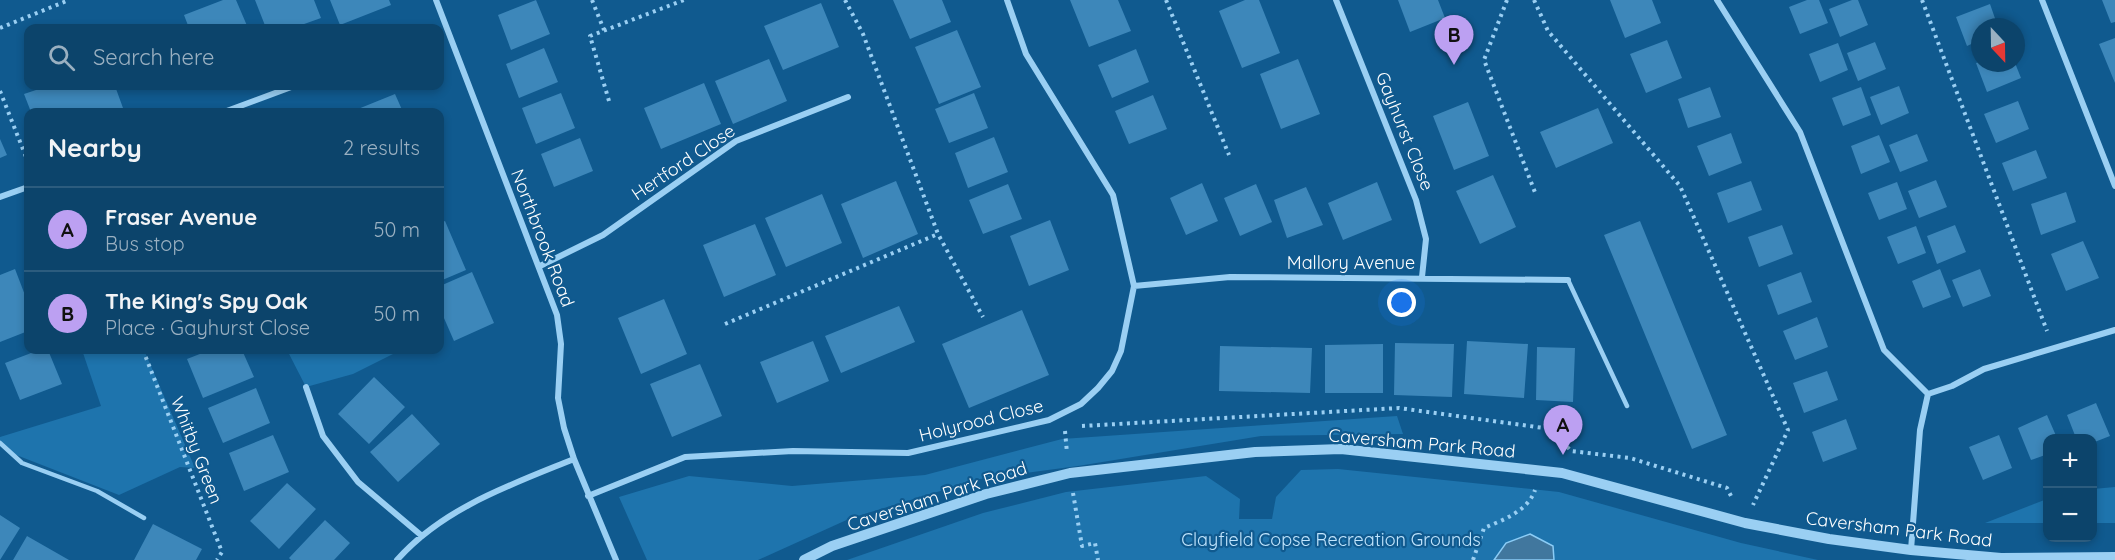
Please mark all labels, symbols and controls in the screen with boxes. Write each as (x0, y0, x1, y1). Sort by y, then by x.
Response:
pin: B (1434, 16, 1474, 65)
north arrow (1971, 18, 2025, 72)
search box (24, 24, 444, 90)
icon: search (45, 41, 78, 74)
text: Search here (93, 43, 214, 71)
street label: Gayhurst Close (1371, 68, 1439, 194)
street label: Hertford Close (627, 119, 739, 205)
text: Nearby (48, 131, 142, 164)
text: 2 results (343, 135, 420, 160)
street label: Northbrook Road (506, 166, 580, 310)
text: Fraser Avenue (105, 203, 257, 231)
text: A (61, 217, 74, 242)
text: 50 m (374, 217, 420, 242)
text: Bus stop (105, 231, 185, 256)
street label: Mallory Avenue (1287, 251, 1415, 274)
text: The King's Spy Oak (105, 287, 308, 315)
your location (1387, 288, 1416, 317)
text: B (61, 301, 74, 326)
text: 50 m (374, 301, 420, 326)
text: Place · Gayhurst Close (105, 315, 310, 340)
street label: Whitby Green (166, 393, 228, 507)
street label: Holyrood Close (916, 393, 1046, 447)
pin: A (1544, 406, 1582, 455)
street label: Caversham Park Road (1328, 423, 1516, 463)
map controls (2043, 434, 2097, 542)
button: + (2043, 434, 2097, 488)
street label: Caversham Park Road (844, 456, 1030, 536)
button: − (2043, 488, 2097, 542)
street label: Caversham Park Road (1805, 506, 1993, 552)
park label: Clayfield Copse Recreation Grounds (1181, 528, 1481, 551)

